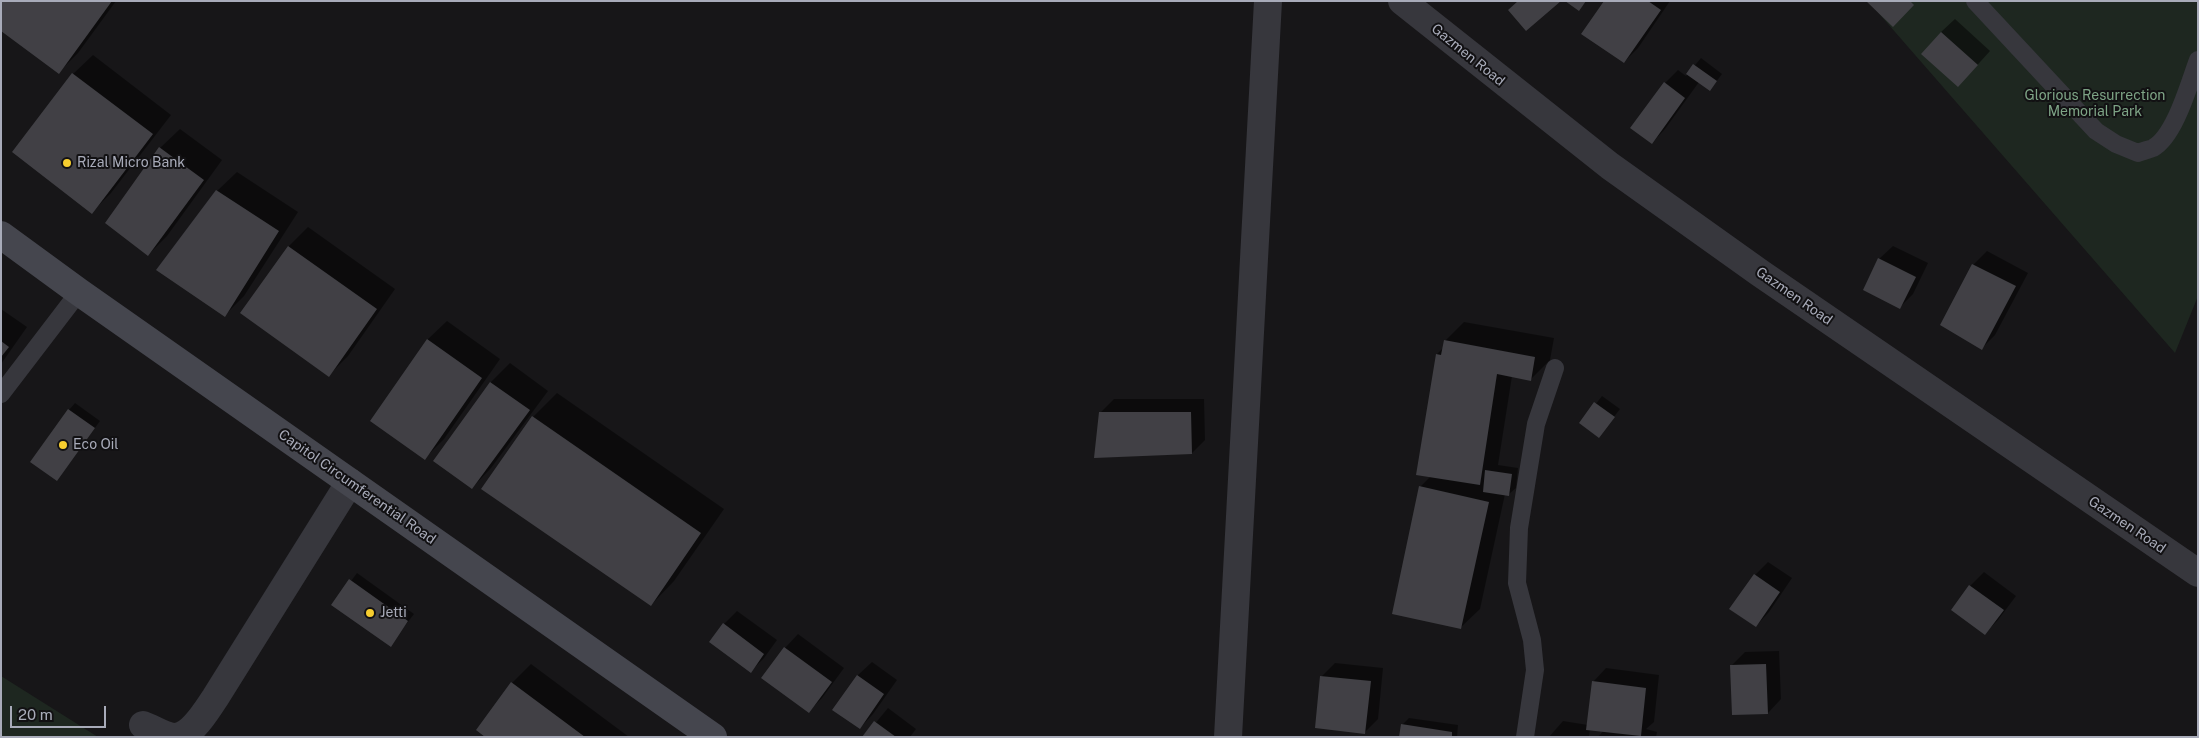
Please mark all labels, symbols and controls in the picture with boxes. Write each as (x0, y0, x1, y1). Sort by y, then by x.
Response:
street label: Gazmen Road (1428, 20, 1508, 90)
park label: Glorious Resurrection Memorial Park (2025, 88, 2165, 120)
place label: Rizal Micro Bank (77, 155, 185, 171)
marker: Rizal Micro Bank (61, 157, 73, 169)
street label: Gazmen Road (1753, 263, 1835, 329)
street label: Capitol Circumferential Road (275, 426, 439, 548)
place label: Eco Oil (73, 437, 118, 453)
marker: Eco Oil (57, 439, 69, 451)
street label: Gazmen Road (2085, 493, 2169, 557)
place label: Jetti (380, 605, 407, 621)
marker: Jetti (364, 607, 376, 619)
scale bar (12, 696, 109, 728)
text: 20 m (18, 706, 53, 723)

